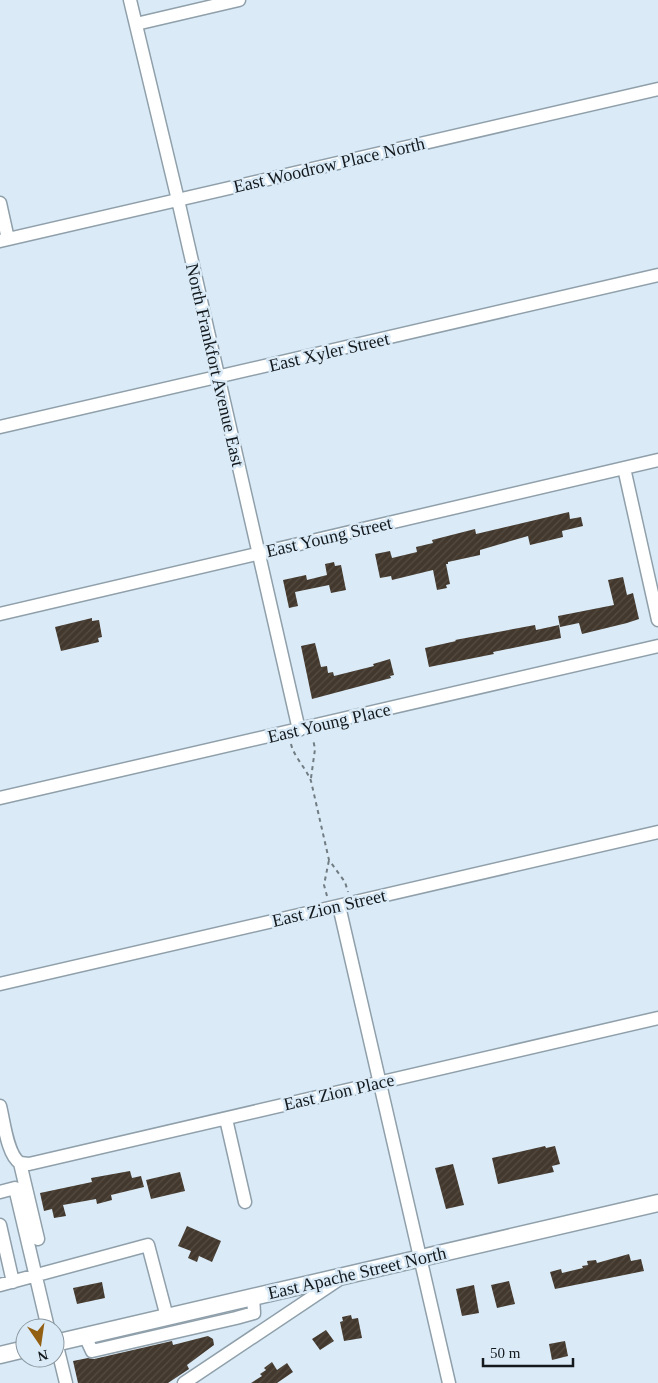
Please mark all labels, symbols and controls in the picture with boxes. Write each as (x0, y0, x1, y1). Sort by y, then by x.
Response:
street label: East Woodrow Place North (231, 133, 427, 197)
street label: North Frankfort Avenue East (182, 261, 248, 469)
street label: East Xyler Street (267, 328, 391, 376)
street label: East Young Street (264, 513, 394, 561)
street label: East Young Place (266, 699, 392, 747)
street label: East Zion Street (270, 885, 388, 931)
street label: East Zion Place (282, 1070, 396, 1114)
street label: East Apache Street North (266, 1243, 448, 1303)
north arrow (15, 1318, 65, 1368)
scale bar (483, 1336, 573, 1368)
text: 50 m (490, 1345, 521, 1361)
text: N (36, 1347, 49, 1364)

